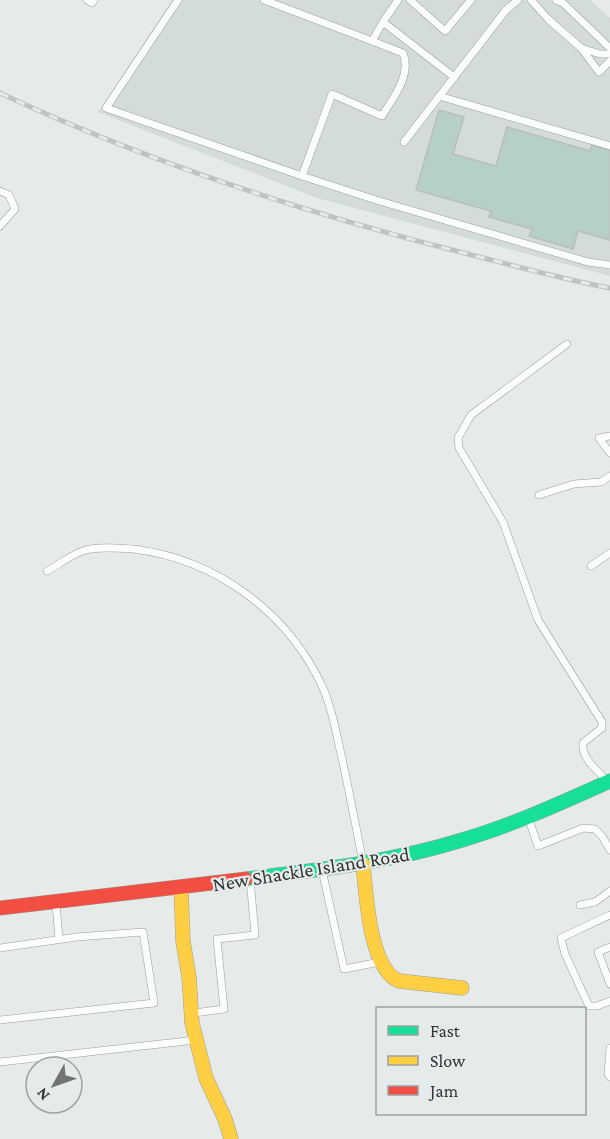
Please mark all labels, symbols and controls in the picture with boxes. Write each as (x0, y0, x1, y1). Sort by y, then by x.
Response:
street label: New Shackle Island Road (211, 842, 412, 895)
legend (376, 1007, 586, 1115)
text: Fast (430, 1021, 461, 1041)
text: Slow (430, 1051, 466, 1071)
north arrow (24, 1055, 84, 1115)
text: Jam (428, 1081, 459, 1101)
text: N (33, 1085, 53, 1104)

